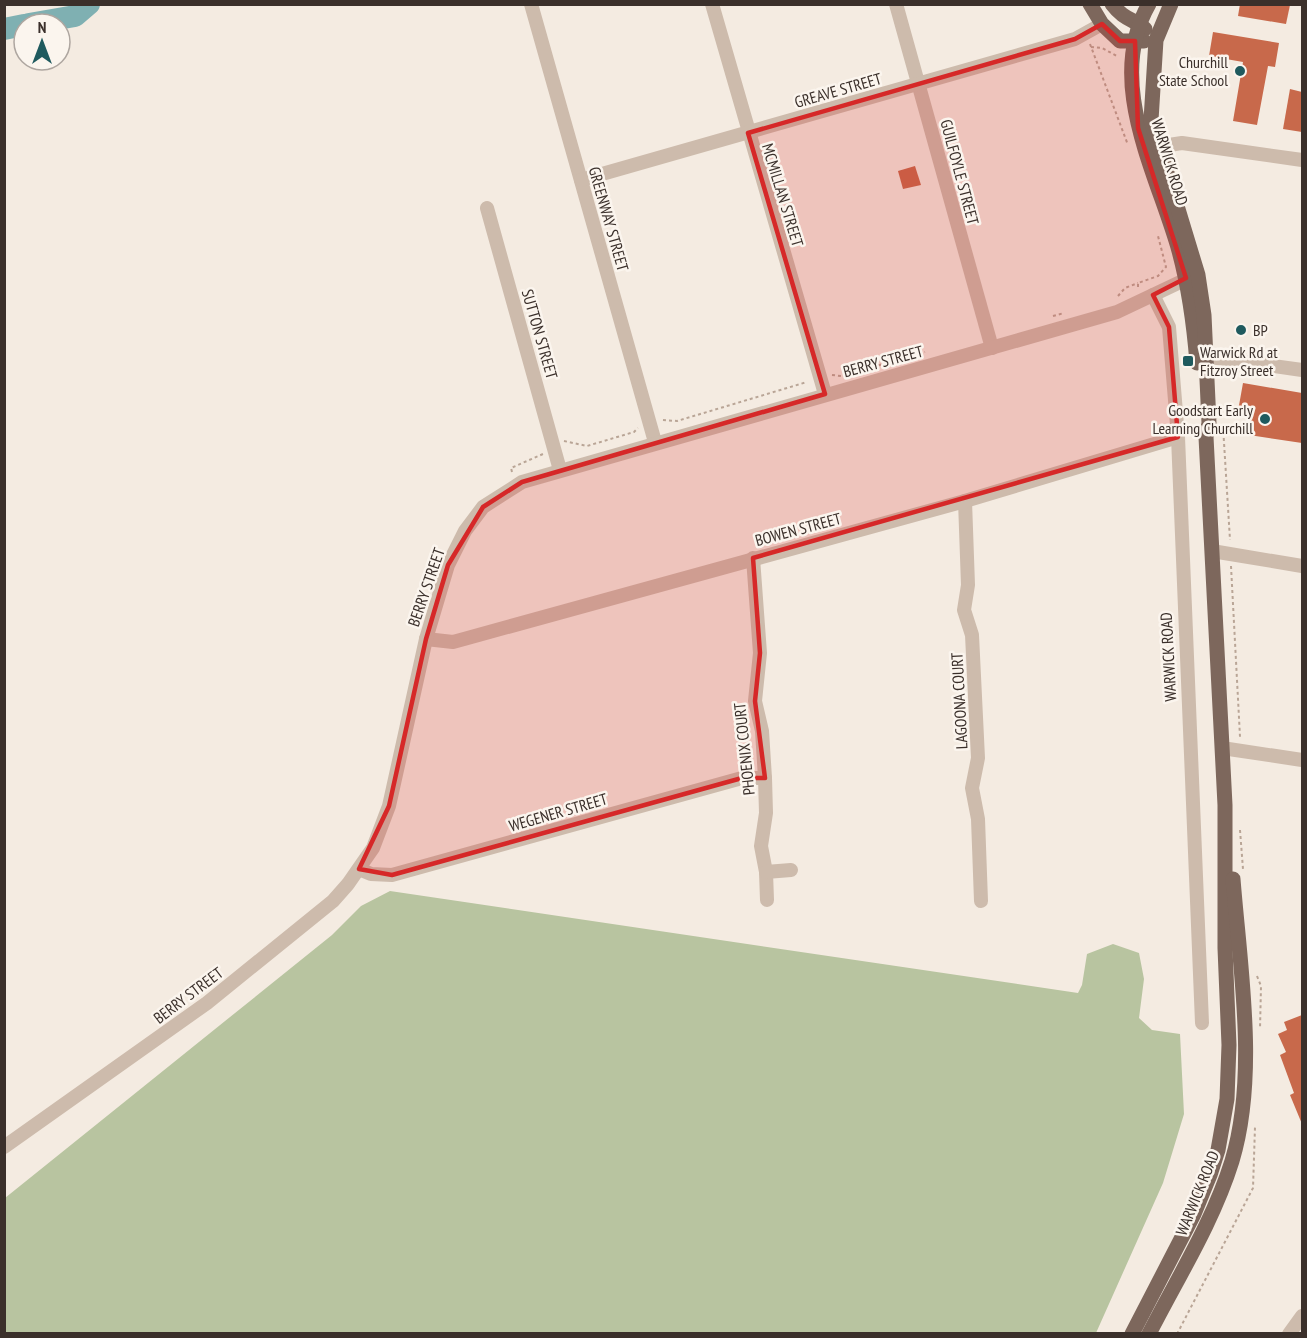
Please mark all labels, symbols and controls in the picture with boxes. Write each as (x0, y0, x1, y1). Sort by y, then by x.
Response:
north arrow (12, 12, 72, 72)
text: N (38, 17, 46, 37)
place label: Churchill State School (1159, 52, 1228, 90)
marker: Churchill State School (1233, 64, 1247, 78)
street label: GREAVE STREET (792, 68, 884, 112)
street label: WARWICK ROAD (1147, 116, 1193, 208)
street label: GUILFOYLE STREET (936, 117, 984, 227)
street label: MCMILLAN STREET (758, 141, 808, 249)
street label: GREENWAY STREET (585, 164, 633, 274)
street label: SUTTON STREET (518, 287, 562, 381)
place label: BP (1253, 320, 1268, 340)
marker: BP (1234, 323, 1248, 337)
street label: BERRY STREET (841, 341, 925, 381)
place label: Warwick Rd at Fitzroy Street (1200, 342, 1278, 380)
marker: Warwick Rd at Fitzroy Street (1181, 354, 1195, 368)
place label: Goodstart Early Learning Churchill (1152, 400, 1253, 438)
marker: Goodstart Early Learning Churchill (1258, 412, 1272, 426)
street label: BOWEN STREET (753, 508, 843, 550)
street label: BERRY STREET (403, 545, 449, 629)
street label: WARWICK ROAD (1156, 612, 1180, 702)
street label: LAGOONA COURT (946, 652, 972, 750)
street label: PHOENIX COURT (729, 702, 759, 796)
street label: WEGENER STREET (506, 788, 610, 836)
street label: BERRY STREET (149, 962, 227, 1028)
street label: WARWICK ROAD (1171, 1148, 1223, 1238)

